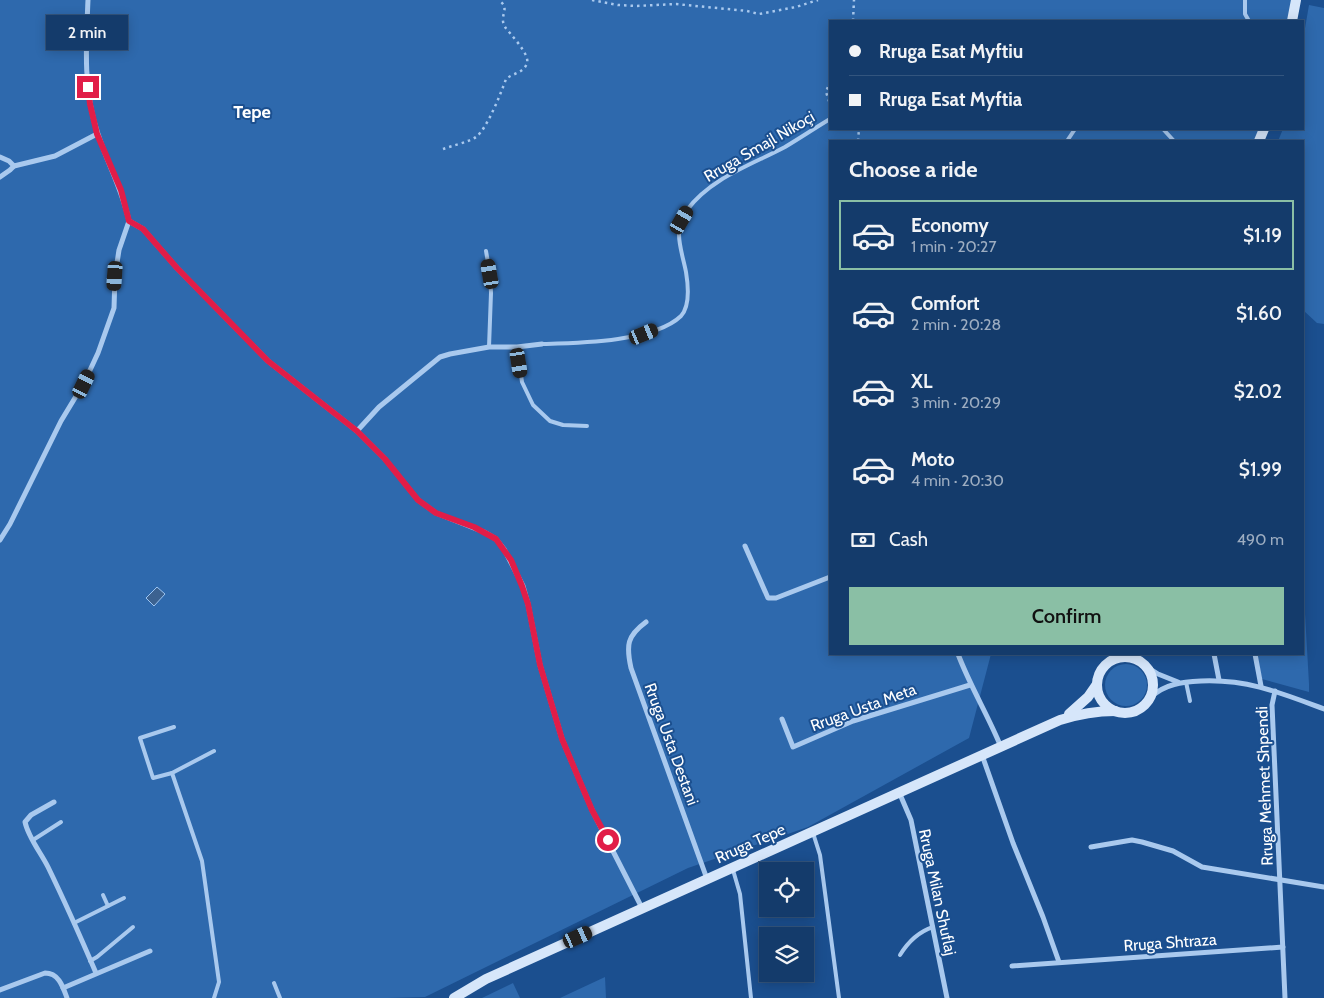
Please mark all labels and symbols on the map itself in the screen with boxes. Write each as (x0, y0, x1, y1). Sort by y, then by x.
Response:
callout: 2 min (47, 14, 129, 49)
route end (77, 76, 99, 98)
district label: Tepe (233, 101, 271, 123)
street label: Rruga Smajl Nikoçi (700, 107, 818, 186)
car (668, 203, 695, 237)
car (480, 258, 499, 290)
car (106, 261, 123, 291)
car (627, 321, 660, 347)
car (509, 347, 528, 379)
car (70, 367, 97, 401)
street label: Rruga Usta Meta (808, 679, 919, 735)
street label: Rruga Usta Destani (641, 680, 702, 808)
street label: Rruga Mehmet Shpendi (1252, 706, 1277, 866)
street label: Rruga Tepe (712, 820, 788, 867)
street label: Rruga Milan Shuflaj (915, 827, 960, 957)
route start (597, 829, 619, 851)
car (561, 924, 594, 950)
street label: Rruga Shtraza (1123, 930, 1218, 955)

